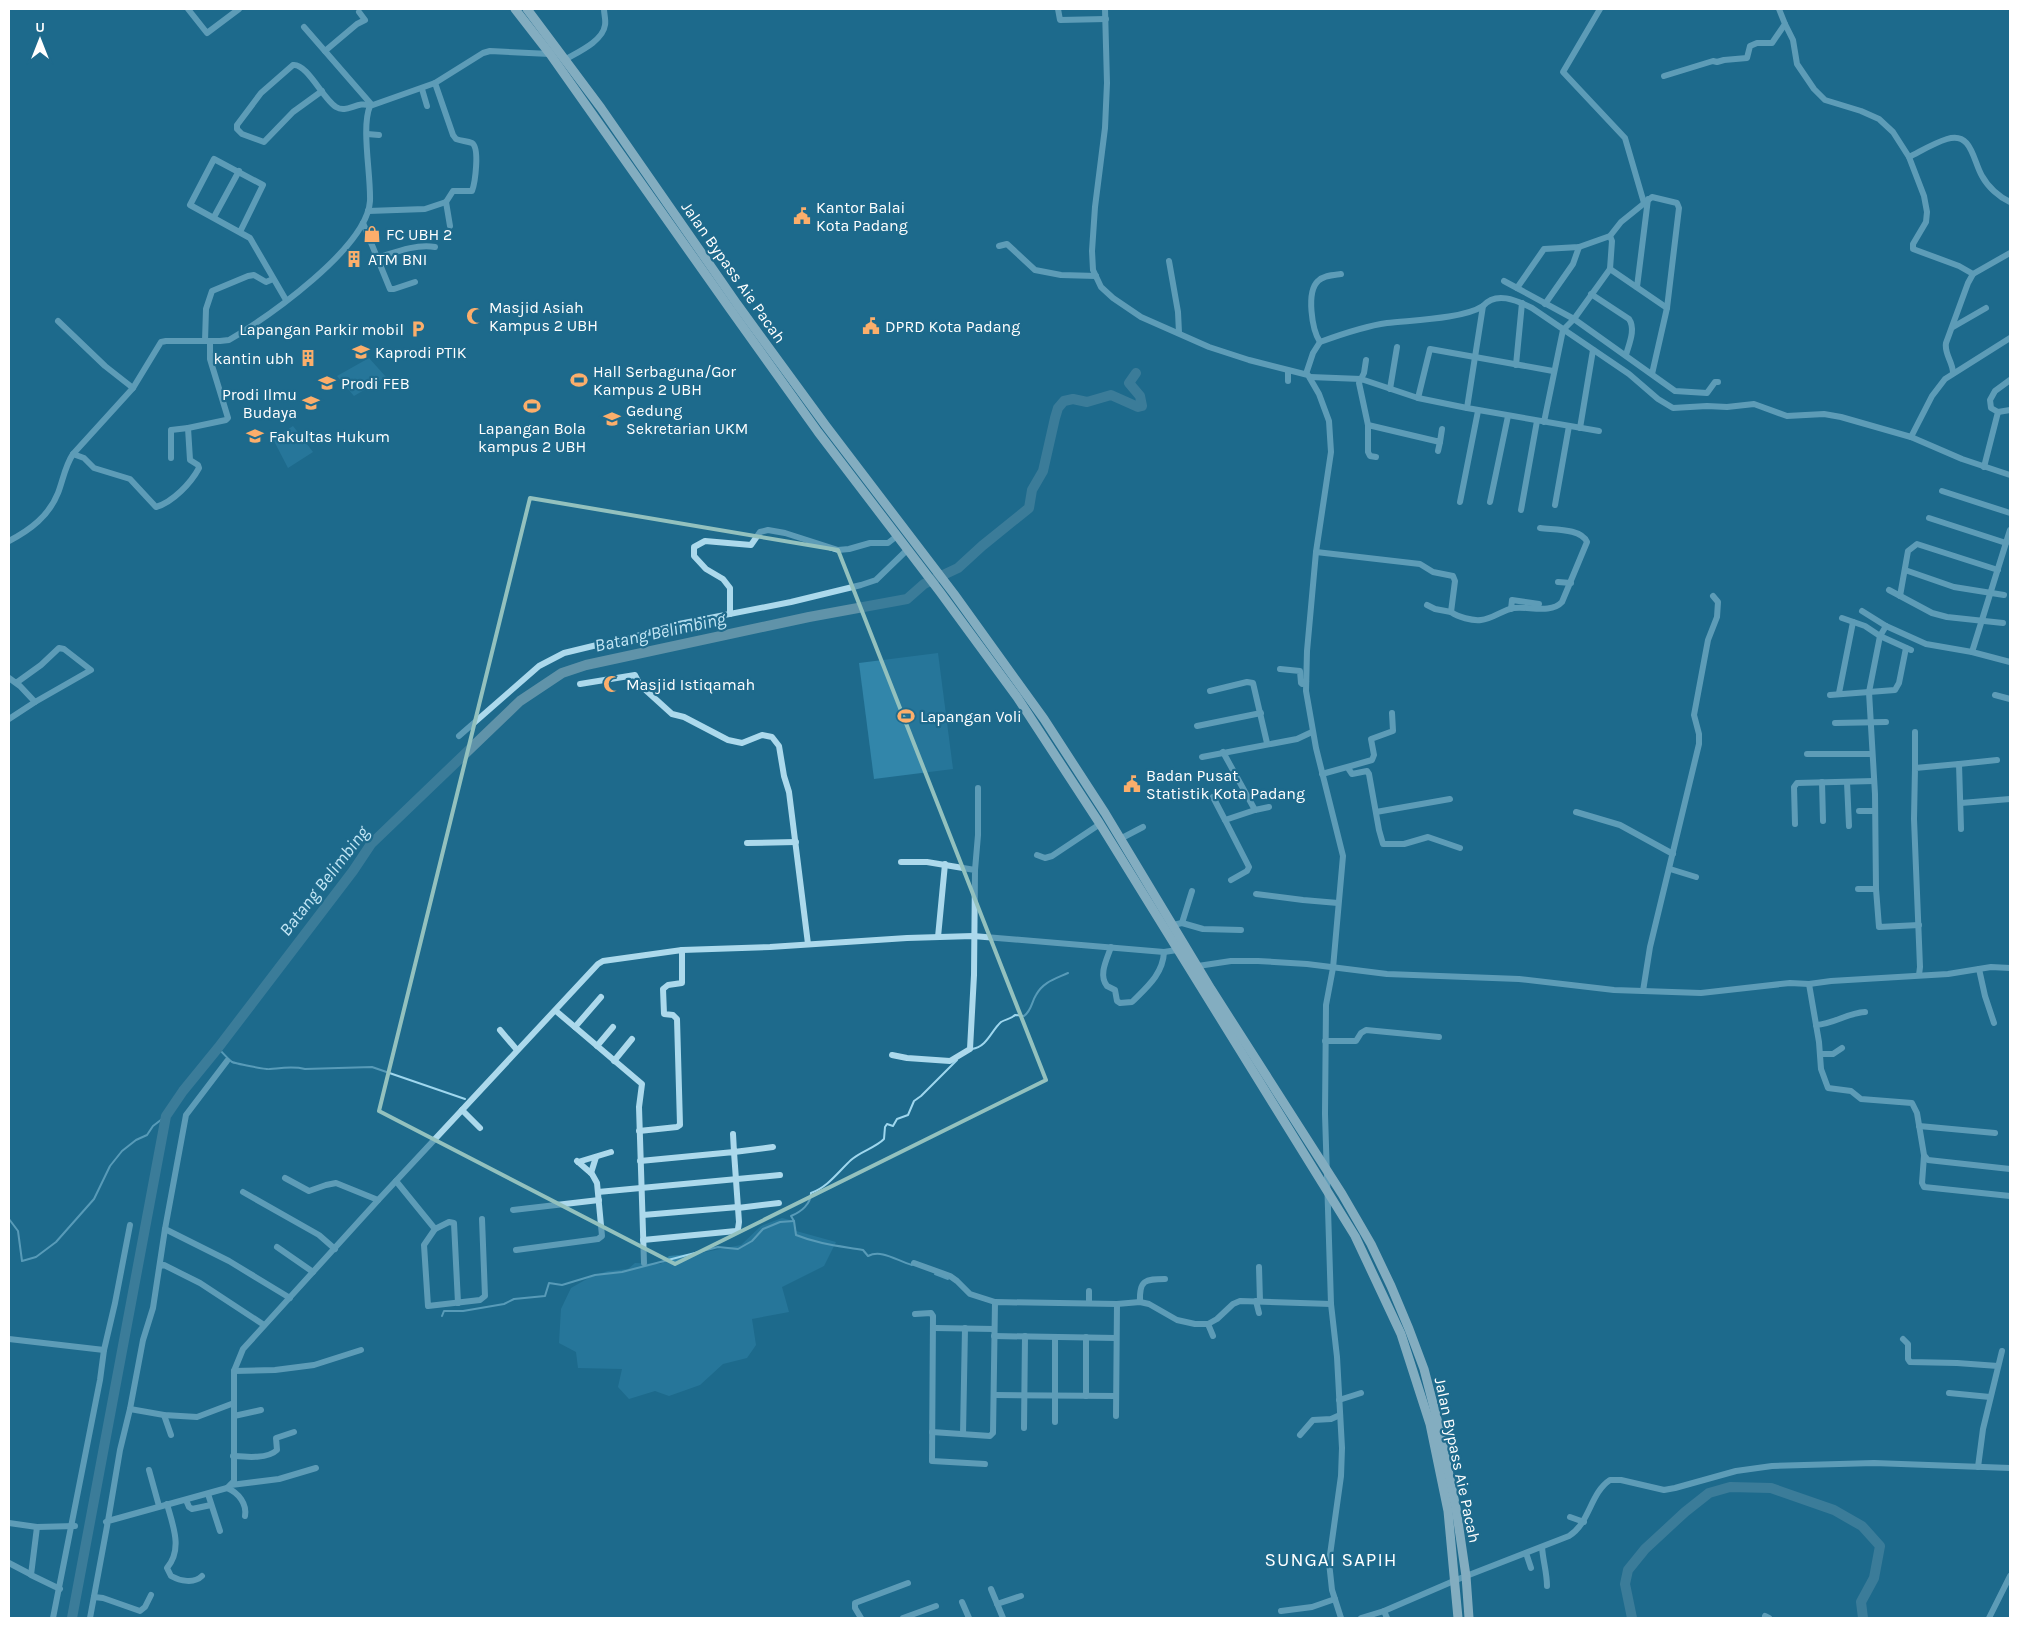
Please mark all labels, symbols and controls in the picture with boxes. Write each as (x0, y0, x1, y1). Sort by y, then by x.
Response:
north arrow (15, 15, 65, 65)
text: U (35, 19, 45, 36)
street label: Jalan Bypass Aie Pacah (677, 198, 790, 347)
place label: Kantor Balai Kota Padang (816, 198, 908, 235)
public building icon: Kantor Balai Kota Padang (792, 206, 812, 226)
shop icon: FC UBH 2 (362, 224, 382, 244)
place label: FC UBH 2 (386, 225, 452, 244)
building icon: ATM BNI (344, 249, 364, 269)
place label: ATM BNI (368, 250, 427, 269)
place label: Masjid Asiah Kampus 2 UBH (489, 298, 598, 335)
mosque icon: Masjid Asiah Kampus 2 UBH (465, 306, 485, 326)
public building icon: DPRD Kota Padang (861, 316, 881, 336)
place label: DPRD Kota Padang (885, 317, 1020, 336)
parking icon: Lapangan Parkir mobil (408, 319, 428, 339)
place label: Lapangan Parkir mobil (239, 320, 404, 339)
school or university icon: Kaprodi PTIK (351, 342, 371, 362)
place label: Kaprodi PTIK (375, 343, 467, 362)
building icon: kantin ubh (298, 348, 318, 368)
place label: kantin ubh (213, 349, 294, 368)
place label: Hall Serbaguna/Gor Kampus 2 UBH (593, 362, 736, 399)
sports icon: Hall Serbaguna/Gor Kampus 2 UBH (569, 370, 589, 390)
school or university icon: Prodi FEB (317, 373, 337, 393)
place label: Prodi FEB (341, 374, 410, 393)
place label: Prodi Ilmu Budaya (222, 385, 297, 422)
school or university icon: Prodi Ilmu Budaya (301, 393, 321, 413)
sports icon: Lapangan Bola kampus 2 UBH (522, 396, 542, 416)
place label: Gedung Sekretarian UKM (626, 401, 748, 438)
school or university icon: Gedung Sekretarian UKM (602, 409, 622, 429)
place label: Lapangan Bola kampus 2 UBH (478, 419, 586, 456)
school or university icon: Fakultas Hukum (245, 426, 265, 446)
place label: Fakultas Hukum (269, 427, 390, 446)
water label: Batang Belimbing (593, 607, 728, 657)
mosque icon: Masjid Istiqamah (602, 674, 622, 694)
place label: Masjid Istiqamah (626, 675, 755, 694)
sports icon: Lapangan Voli (896, 706, 916, 726)
place label: Lapangan Voli (920, 707, 1022, 726)
place label: Badan Pusat Statistik Kota Padang (1146, 766, 1305, 803)
public building icon: Badan Pusat Statistik Kota Padang (1122, 774, 1142, 794)
water label: Batang Belimbing (274, 821, 374, 940)
street label: Jalan Bypass Aie Pacah (1431, 1376, 1484, 1545)
district label: SUNGAI SAPIH (1265, 1549, 1397, 1571)

